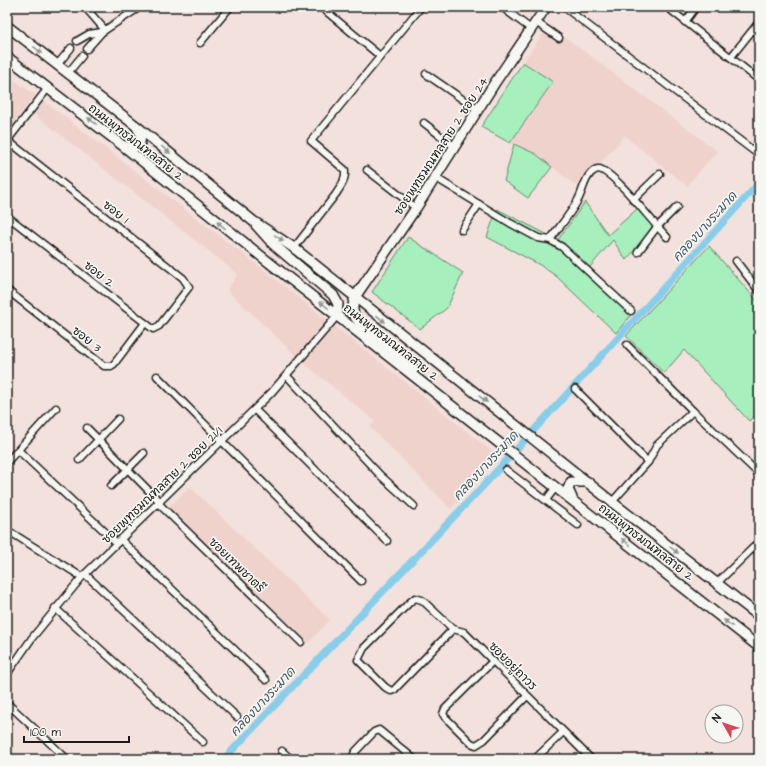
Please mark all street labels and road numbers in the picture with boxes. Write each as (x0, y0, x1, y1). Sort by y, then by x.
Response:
street label: ซอยพุทธมณฑลสาย 2 ซอย 24 (390, 74, 493, 219)
street label: ถนนพุทธมณฑลสาย 2 (85, 100, 187, 185)
street label: ซอย 1 (99, 197, 133, 228)
street label: ซอย 2 (80, 257, 117, 292)
street label: ถนนพุทธมณฑลสาย 2 (340, 300, 442, 385)
street label: ซอย 3 (68, 322, 105, 356)
street label: ซอยพุทธมณฑลสาย 2 ซอย 21/1 (98, 423, 227, 548)
street label: ถนนพุทธมณฑลสาย 2 (595, 500, 697, 585)
street label: ซอยเทพชาตรี (205, 534, 269, 597)
street label: ซอยอยู่ถาวร (485, 638, 541, 694)

